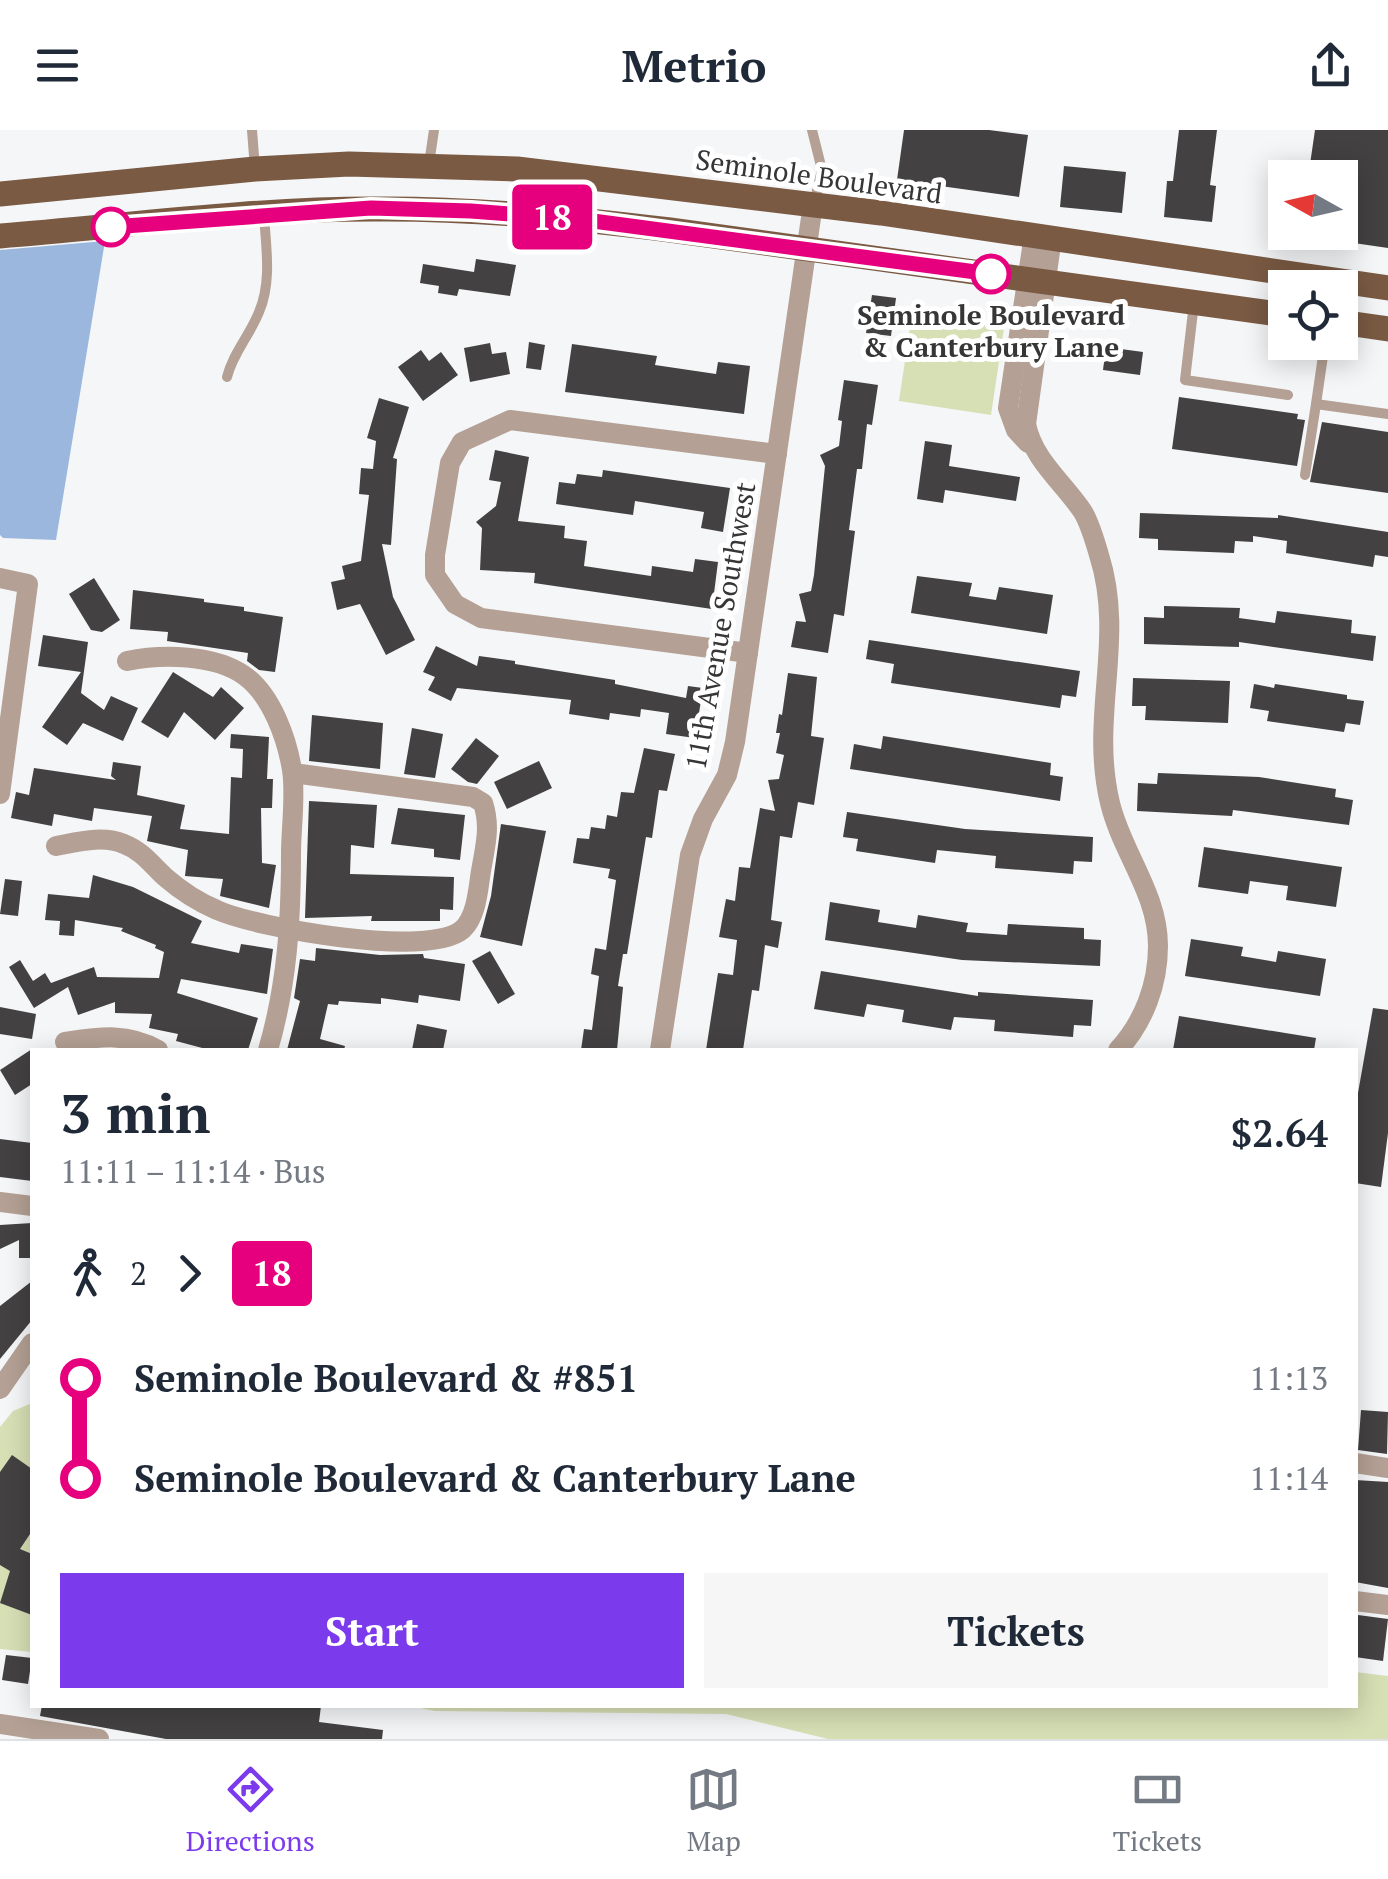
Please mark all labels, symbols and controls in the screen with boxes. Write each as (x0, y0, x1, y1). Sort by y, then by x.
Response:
text: Metrio (621, 35, 767, 95)
icon: menu (30, 38, 85, 93)
icon: share (1303, 38, 1358, 93)
street label: Seminole Boulevard (693, 140, 945, 212)
north arrow (1268, 160, 1358, 250)
map controls (1268, 160, 1358, 360)
line badge: 18 (507, 184, 597, 250)
text: 18 (532, 194, 572, 240)
unlabelled marker (92, 208, 130, 246)
marker: Seminole Boulevard & Canterbury Lane (972, 255, 1010, 293)
button: locate (1268, 270, 1358, 360)
place label: Seminole Boulevard & Canterbury Lane (857, 296, 1125, 365)
street label: 11th Avenue Southwest (676, 479, 764, 773)
text: 3 min (60, 1076, 210, 1149)
text: $2.64 (1231, 1108, 1328, 1158)
text: 11:11 – 11:14 · Bus (60, 1150, 326, 1192)
icon: walk (60, 1246, 115, 1301)
icon: forward (162, 1246, 217, 1301)
text: 18 (252, 1250, 292, 1296)
text: 2 (130, 1252, 147, 1294)
text: Seminole Boulevard & #851 (134, 1353, 638, 1403)
text: 11:13 (1249, 1357, 1328, 1399)
text: Seminole Boulevard & Canterbury Lane (134, 1453, 856, 1503)
text: 11:14 (1249, 1457, 1328, 1499)
button: Start (60, 1573, 684, 1688)
button: Tickets (704, 1573, 1328, 1688)
tab: Directions (186, 1762, 315, 1859)
tab: Map (686, 1762, 741, 1859)
tab: Tickets (1113, 1762, 1202, 1859)

